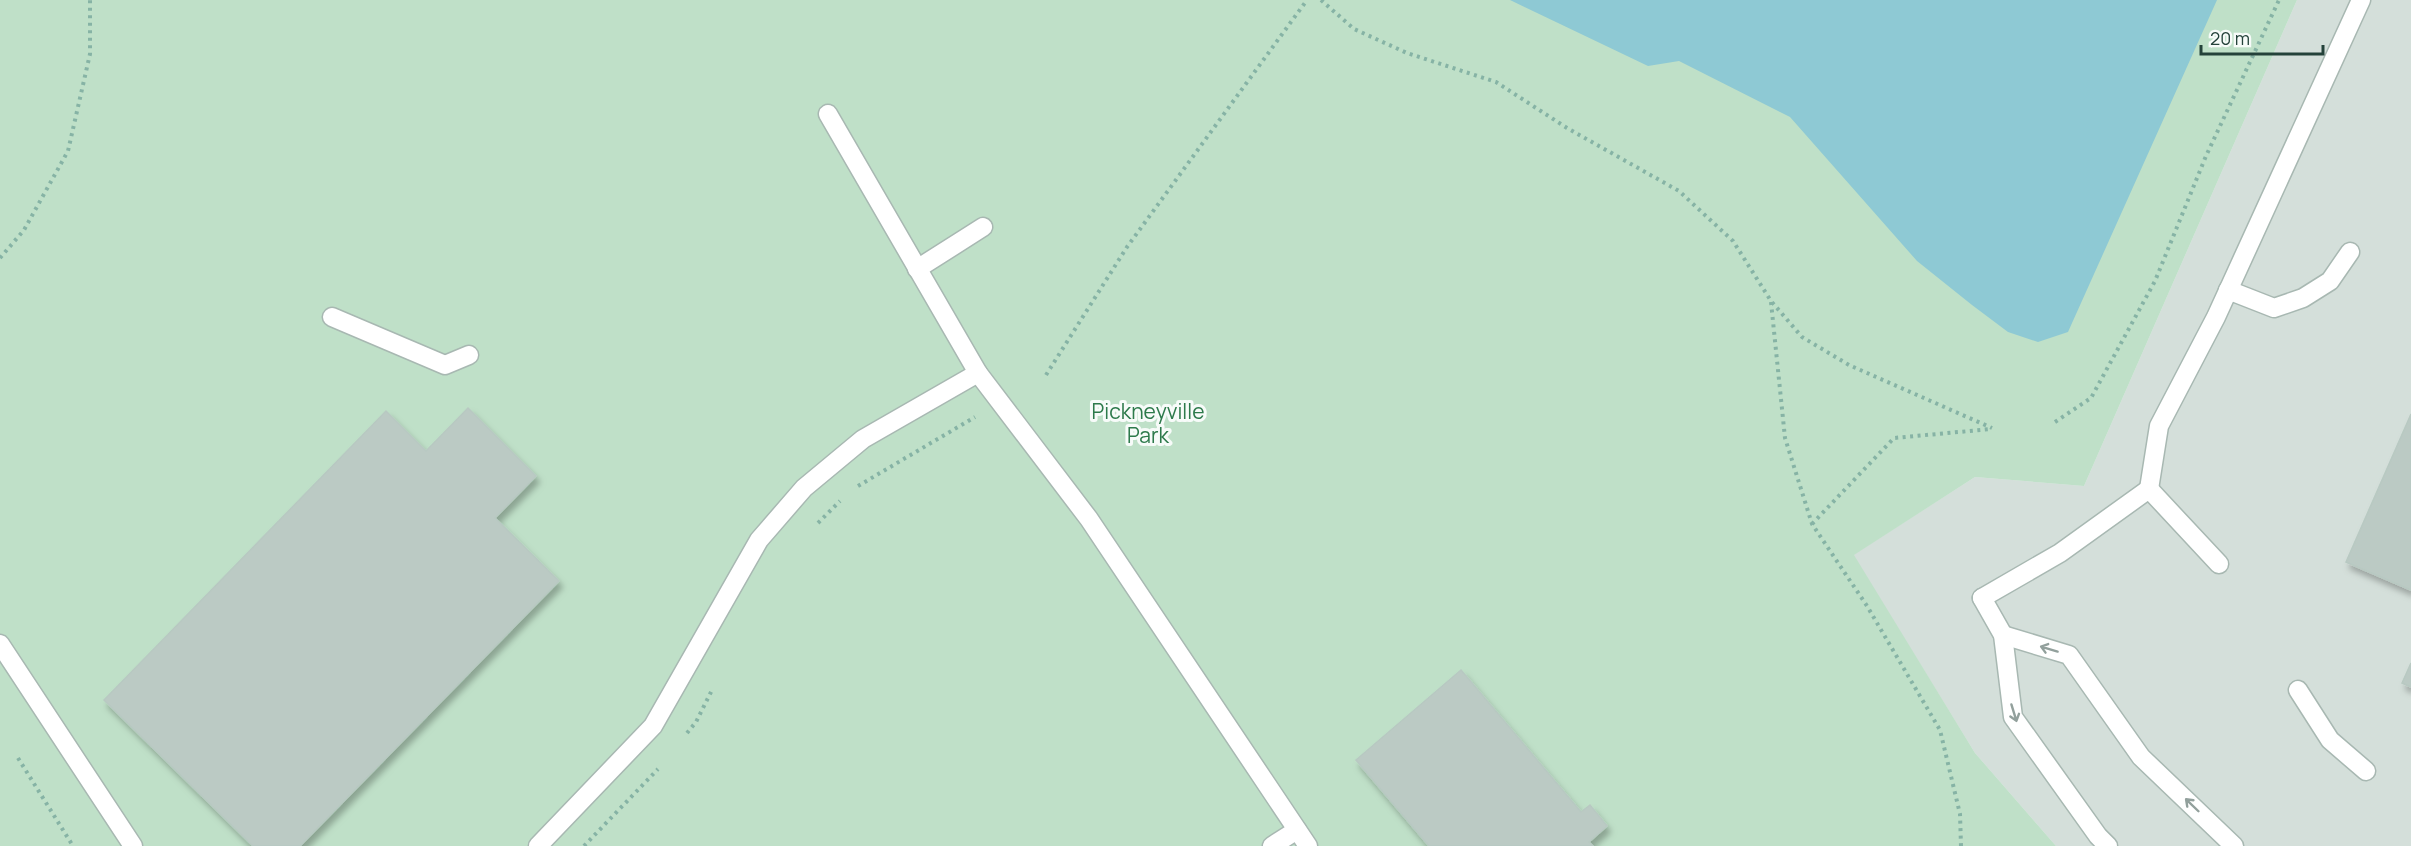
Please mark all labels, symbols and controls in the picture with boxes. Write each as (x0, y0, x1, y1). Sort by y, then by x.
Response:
scale bar (2201, 18, 2322, 56)
text: 20 m (2210, 26, 2250, 50)
park label: Pickneyville Park (1092, 397, 1204, 449)
one-way arrow (2040, 643, 2059, 654)
one-way arrow (2009, 703, 2020, 722)
one-way arrow (2184, 798, 2199, 813)

